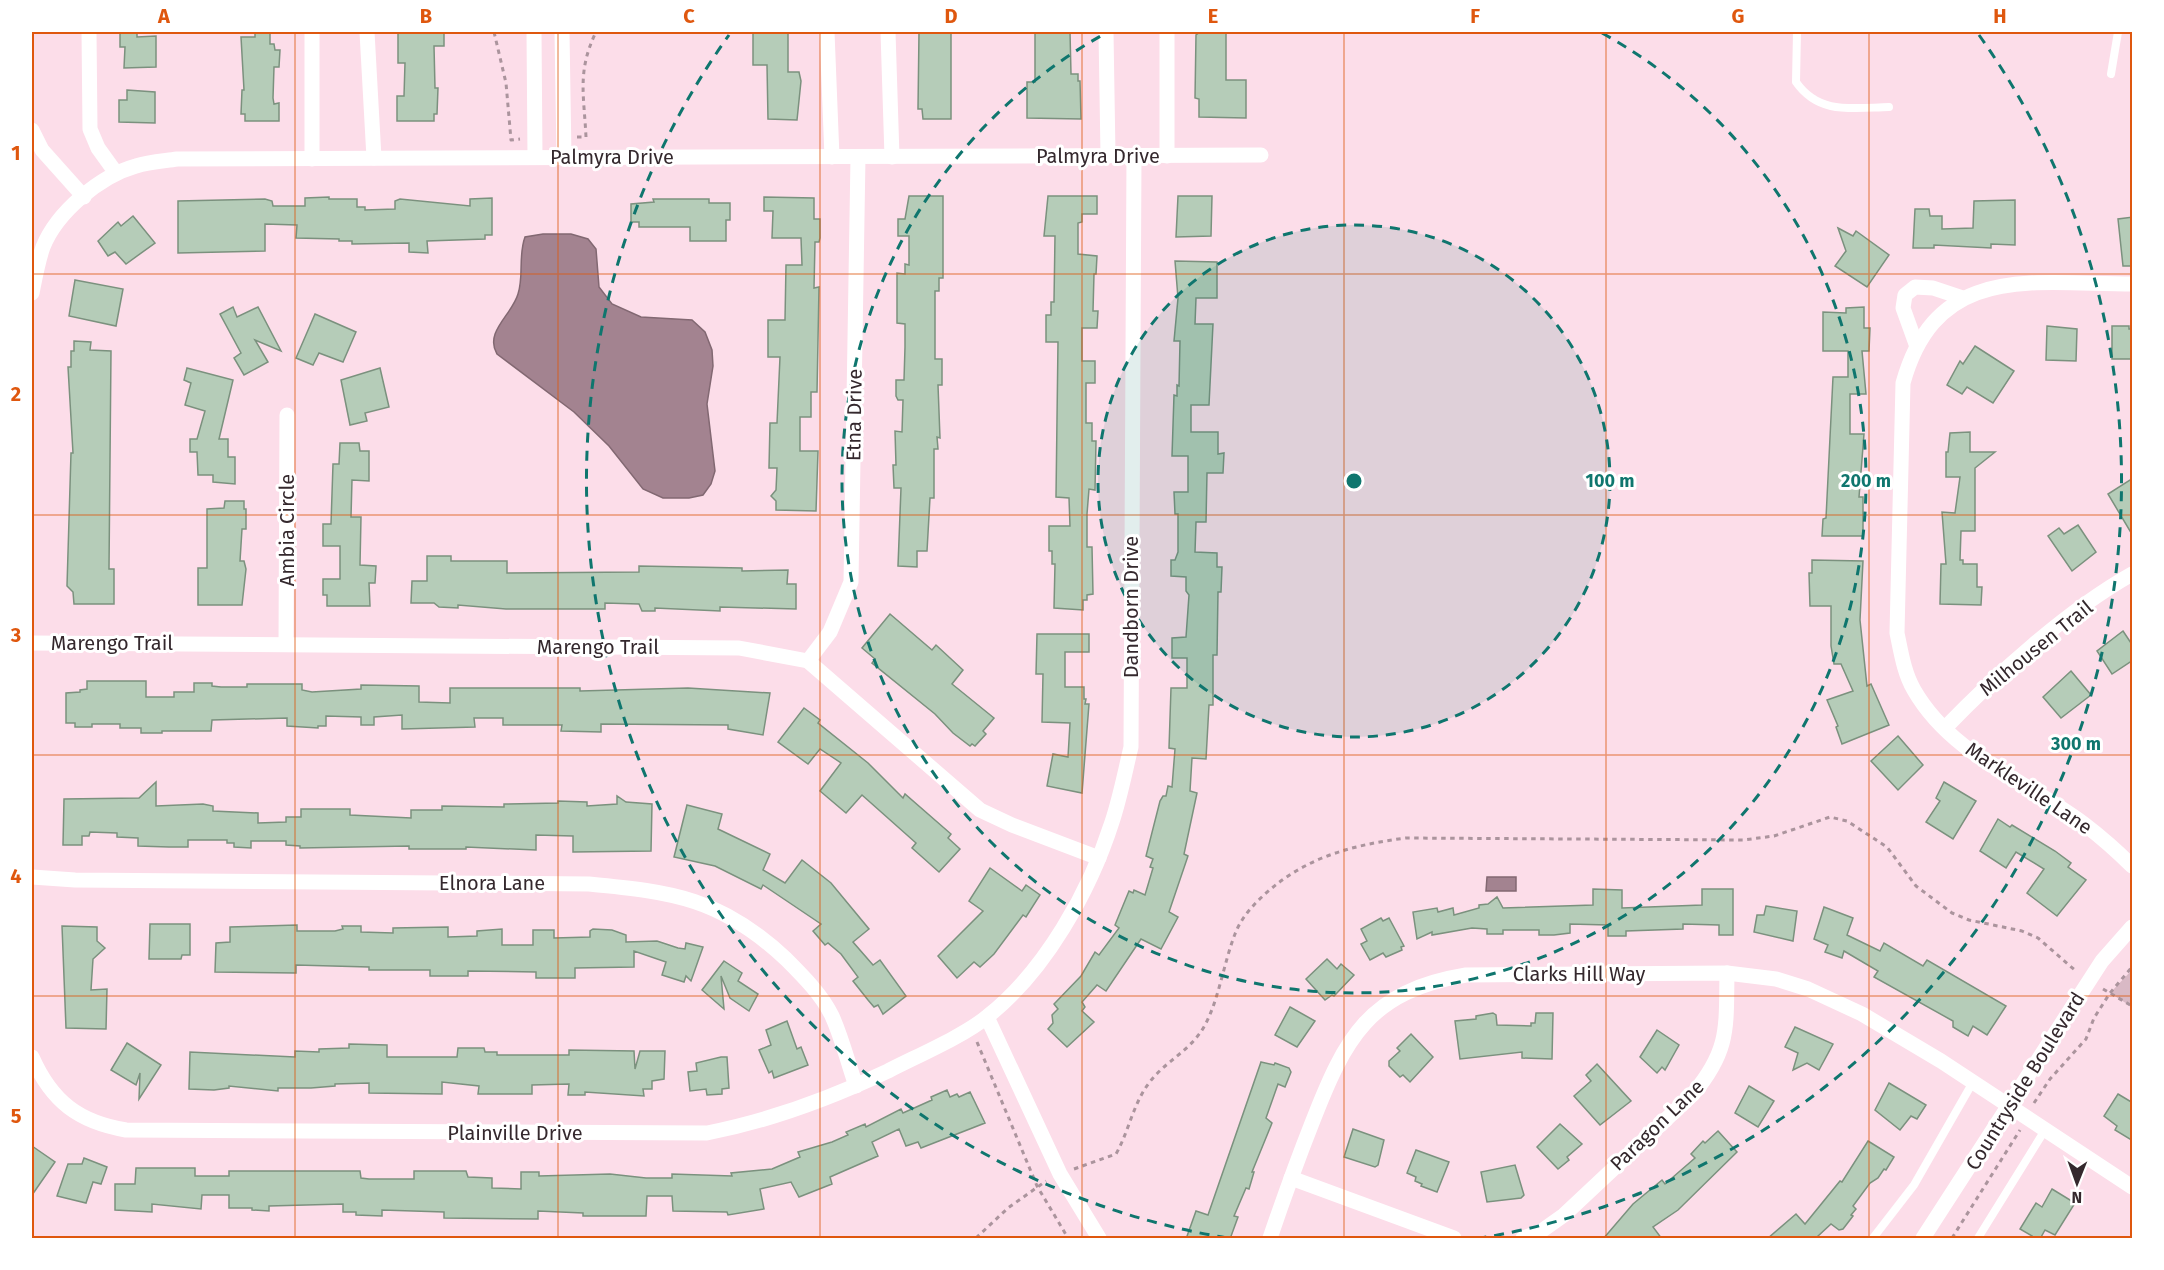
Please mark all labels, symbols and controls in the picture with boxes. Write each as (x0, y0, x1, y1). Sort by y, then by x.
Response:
text: A (157, 4, 171, 28)
text: B (420, 4, 432, 28)
text: C (683, 4, 695, 28)
text: D (944, 4, 958, 28)
text: E (1208, 4, 1218, 28)
text: F (1470, 4, 1480, 28)
text: G (1732, 4, 1744, 28)
text: H (1993, 4, 2007, 28)
text: 1 (11, 141, 21, 165)
street label: Palmyra Drive (1036, 144, 1160, 168)
street label: Palmyra Drive (550, 145, 674, 169)
street label: Etna Drive (841, 369, 867, 461)
text: 2 (11, 382, 21, 406)
text: 100 m (1586, 470, 1634, 492)
text: 200 m (1841, 470, 1891, 492)
centre of rings (1344, 471, 1364, 491)
street label: Ambia Circle (275, 474, 299, 586)
street label: Dandborn Drive (1119, 536, 1143, 678)
street label: Milhousen Trail (1975, 595, 2097, 701)
text: 3 (10, 623, 21, 647)
street label: Marengo Trail (51, 631, 173, 655)
street label: Marengo Trail (537, 635, 659, 659)
text: 300 m (2050, 733, 2101, 755)
street label: Markleville Lane (1961, 737, 2097, 839)
text: 4 (10, 864, 22, 888)
street label: Elnora Lane (439, 871, 545, 895)
street label: Clarks Hill Way (1513, 962, 1646, 986)
street label: Countryside Boulevard (1960, 988, 2090, 1174)
street label: Paragon Lane (1605, 1074, 1709, 1176)
text: 5 (11, 1104, 22, 1128)
street label: Plainville Drive (447, 1121, 583, 1145)
north arrow (2047, 1153, 2107, 1213)
text: N (2071, 1188, 2082, 1207)

